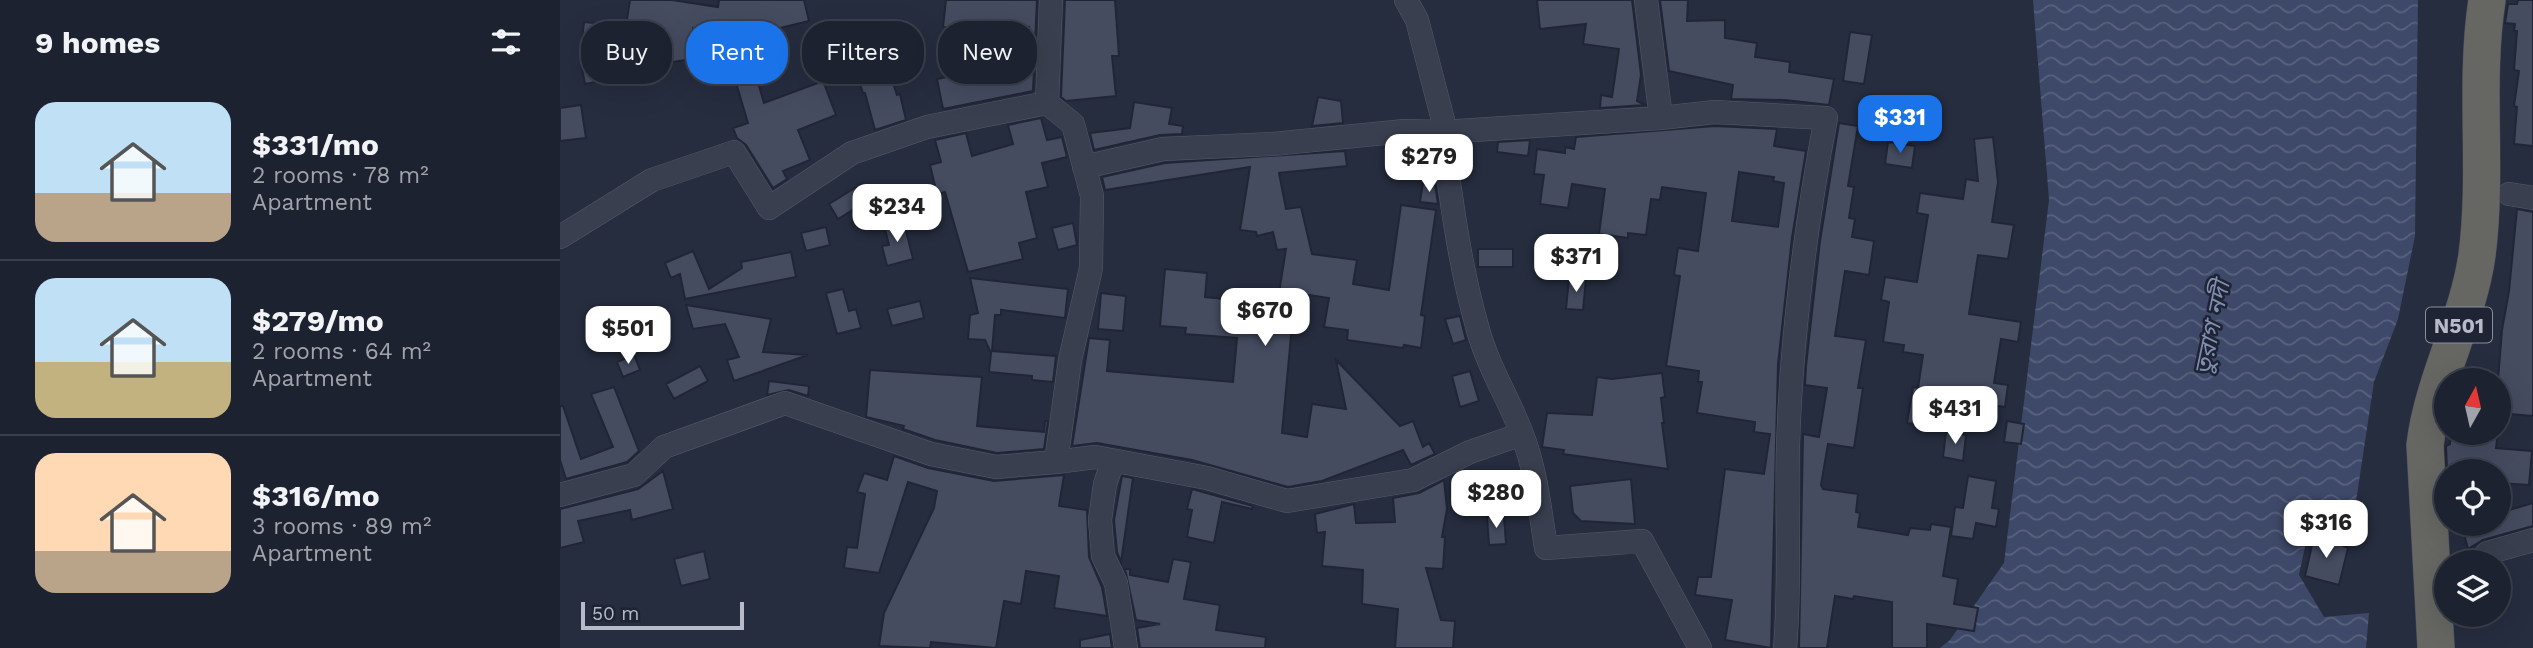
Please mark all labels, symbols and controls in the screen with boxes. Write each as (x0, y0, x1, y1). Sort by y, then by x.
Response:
chip: Buy (581, 21, 672, 84)
chip: Rent (686, 21, 788, 84)
chip: Filters (802, 21, 924, 84)
chip: New (938, 21, 1037, 84)
icon: filters (487, 23, 525, 61)
text: 9 homes (35, 25, 160, 60)
pin: $331 (1859, 96, 1941, 155)
text: $331 (1874, 104, 1926, 131)
text: $331/mo (252, 127, 379, 162)
icon: home (91, 130, 175, 214)
pin: $279 (1388, 134, 1470, 194)
text: $279 (1401, 143, 1457, 170)
text: 2 rooms · 78 m² (252, 162, 429, 189)
pin: $234 (856, 184, 938, 244)
text: Apartment (252, 189, 372, 216)
text: $234 (869, 193, 925, 220)
pin: $371 (1535, 234, 1617, 294)
text: $371 (1550, 243, 1602, 270)
water label: তুরাগ নদী (2188, 274, 2237, 378)
pin: $670 (1224, 288, 1306, 348)
text: $670 (1237, 297, 1293, 324)
text: $279/mo (252, 303, 384, 338)
icon: home (91, 306, 175, 390)
pin: $501 (587, 306, 669, 366)
road number: N501 (2426, 308, 2492, 342)
text: $501 (602, 315, 654, 342)
text: 2 rooms · 64 m² (252, 338, 431, 365)
text: Apartment (252, 365, 372, 392)
north arrow (2434, 368, 2511, 444)
map controls (2434, 368, 2511, 627)
pin: $431 (1914, 386, 1996, 446)
text: $431 (1928, 395, 1982, 422)
button: locate (2434, 459, 2511, 536)
pin: $280 (1455, 470, 1537, 530)
text: $316/mo (252, 478, 380, 513)
text: $280 (1467, 479, 1525, 506)
icon: home (91, 481, 175, 565)
pin: $316 (2285, 500, 2367, 560)
text: $316 (2300, 509, 2352, 536)
text: 3 rooms · 89 m² (252, 513, 431, 540)
text: Apartment (252, 540, 372, 567)
button: layers (2434, 550, 2511, 627)
scale bar (581, 599, 744, 631)
text: 50 m (592, 602, 639, 625)

